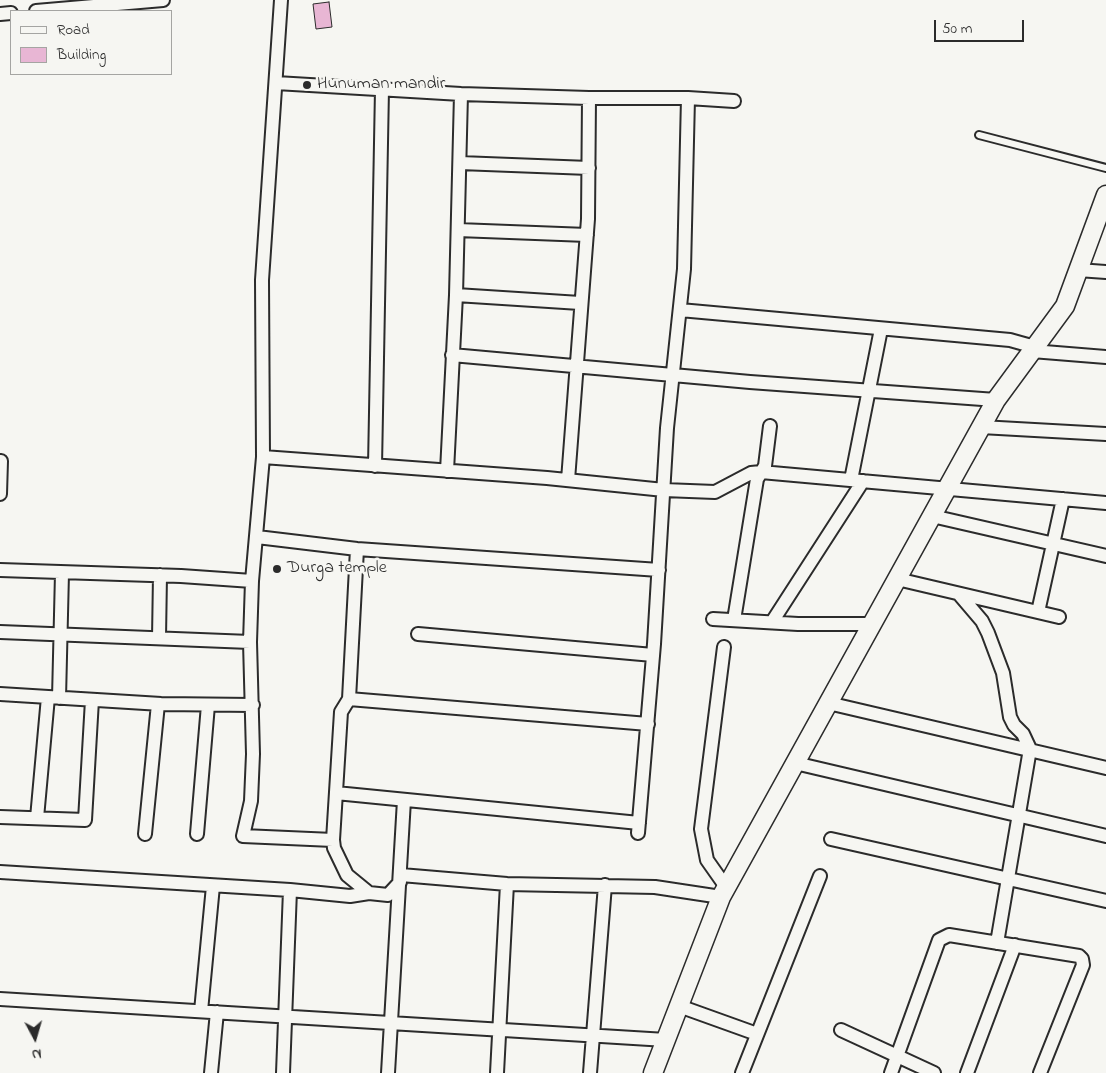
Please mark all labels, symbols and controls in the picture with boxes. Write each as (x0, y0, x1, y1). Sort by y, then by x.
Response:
legend (10, 10, 172, 75)
scale bar (936, 10, 1026, 42)
text: 50 m (942, 18, 972, 40)
text: Road (57, 19, 90, 41)
text: Building (57, 44, 106, 66)
place label: Hunuman mandir (317, 74, 445, 96)
marker: Hunuman mandir (301, 79, 313, 91)
place label: Durga temple (287, 558, 387, 580)
marker: Durga temple (271, 563, 283, 575)
north arrow (10, 1013, 60, 1063)
text: N (31, 1042, 42, 1064)

